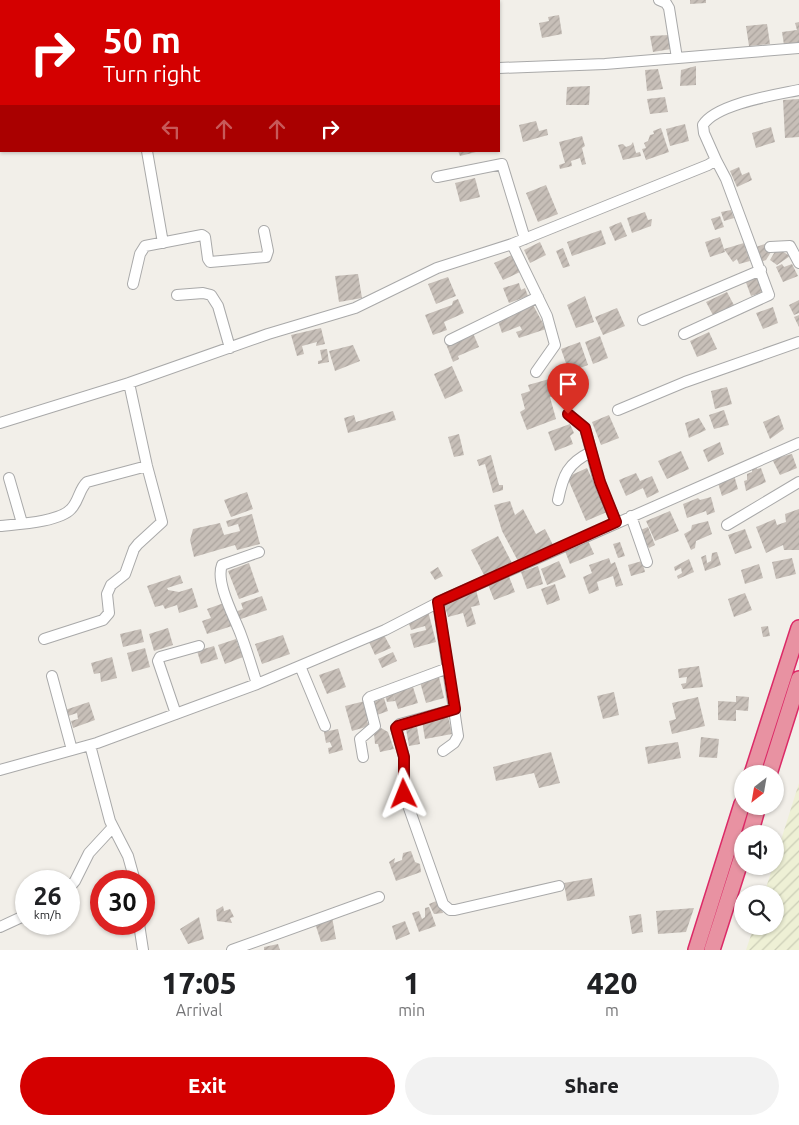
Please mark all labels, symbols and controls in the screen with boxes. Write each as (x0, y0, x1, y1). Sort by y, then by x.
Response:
icon: right (20, 20, 85, 85)
text: 50 m (103, 20, 181, 60)
text: Turn right (103, 61, 201, 86)
icon: left (157, 115, 185, 143)
icon: ahead (210, 115, 238, 143)
icon: ahead (263, 115, 291, 143)
icon: right (316, 115, 344, 143)
pin (547, 363, 589, 414)
icon: arrive (554, 370, 582, 398)
north arrow (734, 765, 784, 815)
map controls (734, 765, 784, 935)
position arrow (377, 767, 429, 819)
button: sound (734, 825, 784, 875)
speed limit sign: 30 (90, 870, 155, 935)
text: 26 (33, 882, 62, 910)
button: search (734, 885, 784, 935)
text: km/h (34, 908, 61, 921)
text: 17:05 (162, 966, 237, 1000)
text: 1 (403, 966, 420, 1000)
text: 420 (587, 966, 637, 1000)
text: Arrival (176, 1001, 222, 1019)
text: min (398, 1001, 425, 1019)
text: m (605, 1001, 619, 1019)
button: Exit (20, 1057, 395, 1115)
button: Share (405, 1057, 779, 1115)

